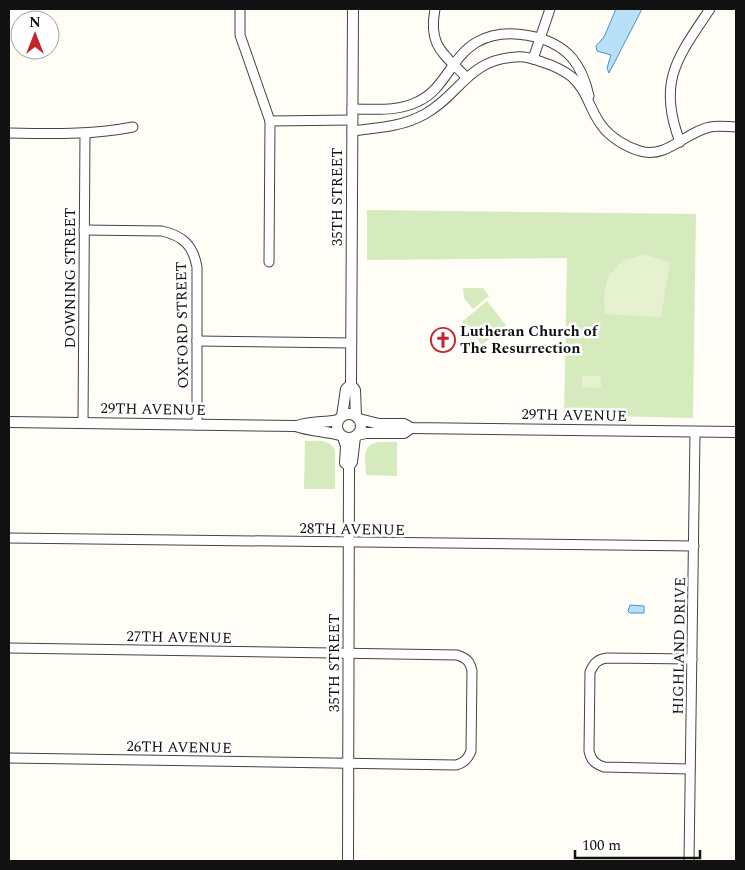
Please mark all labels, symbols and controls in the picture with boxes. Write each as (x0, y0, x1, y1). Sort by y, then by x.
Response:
north arrow (10, 10, 60, 60)
text: N (29, 12, 41, 33)
street label: 35TH STREET (326, 148, 349, 246)
street label: DOWNING STREET (59, 208, 82, 348)
street label: OXFORD STREET (170, 261, 195, 389)
place label: Lutheran Church of The Resurrection (460, 320, 599, 360)
church icon: Lutheran Church of The Resurrection (430, 327, 456, 353)
street label: 29TH AVENUE (100, 397, 206, 422)
street label: 29TH AVENUE (521, 403, 627, 428)
street label: 28TH AVENUE (299, 517, 405, 542)
street label: HIGHLAND DRIVE (667, 577, 692, 715)
street label: 35TH STREET (323, 614, 346, 712)
street label: 27TH AVENUE (126, 625, 232, 650)
street label: 26TH AVENUE (126, 735, 232, 760)
scale bar (575, 828, 700, 860)
text: 100 m (582, 834, 621, 857)

